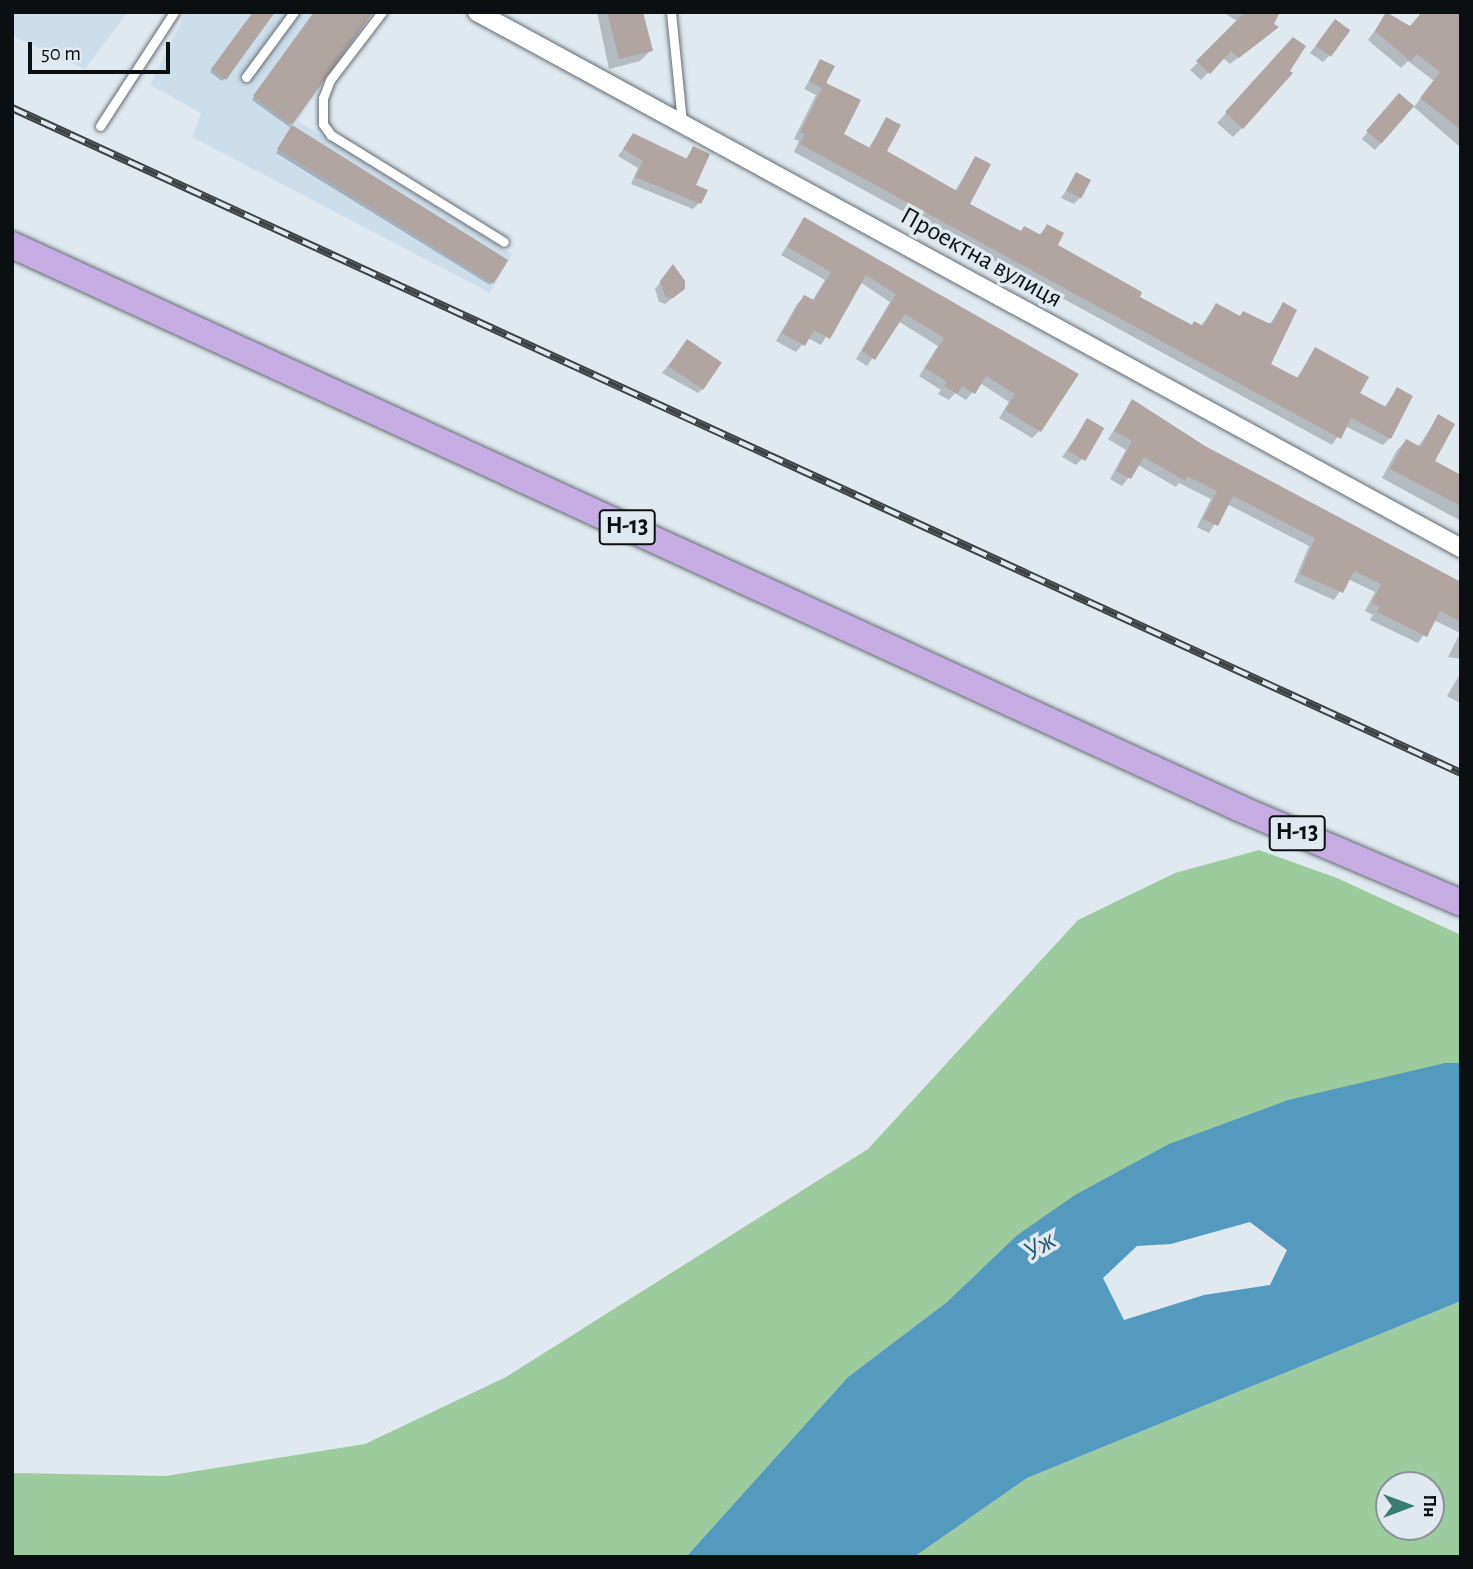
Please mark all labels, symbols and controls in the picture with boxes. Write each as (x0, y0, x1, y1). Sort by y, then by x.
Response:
scale bar (32, 28, 173, 72)
text: 50 m (41, 43, 81, 64)
street label: Проектна вулиця (895, 201, 1067, 315)
road number: Н-13 (597, 506, 657, 548)
road number: Н-13 (1267, 812, 1327, 854)
water label: Уж (1018, 1223, 1062, 1269)
north arrow (1375, 1471, 1445, 1541)
text: Пн (1420, 1494, 1439, 1518)

